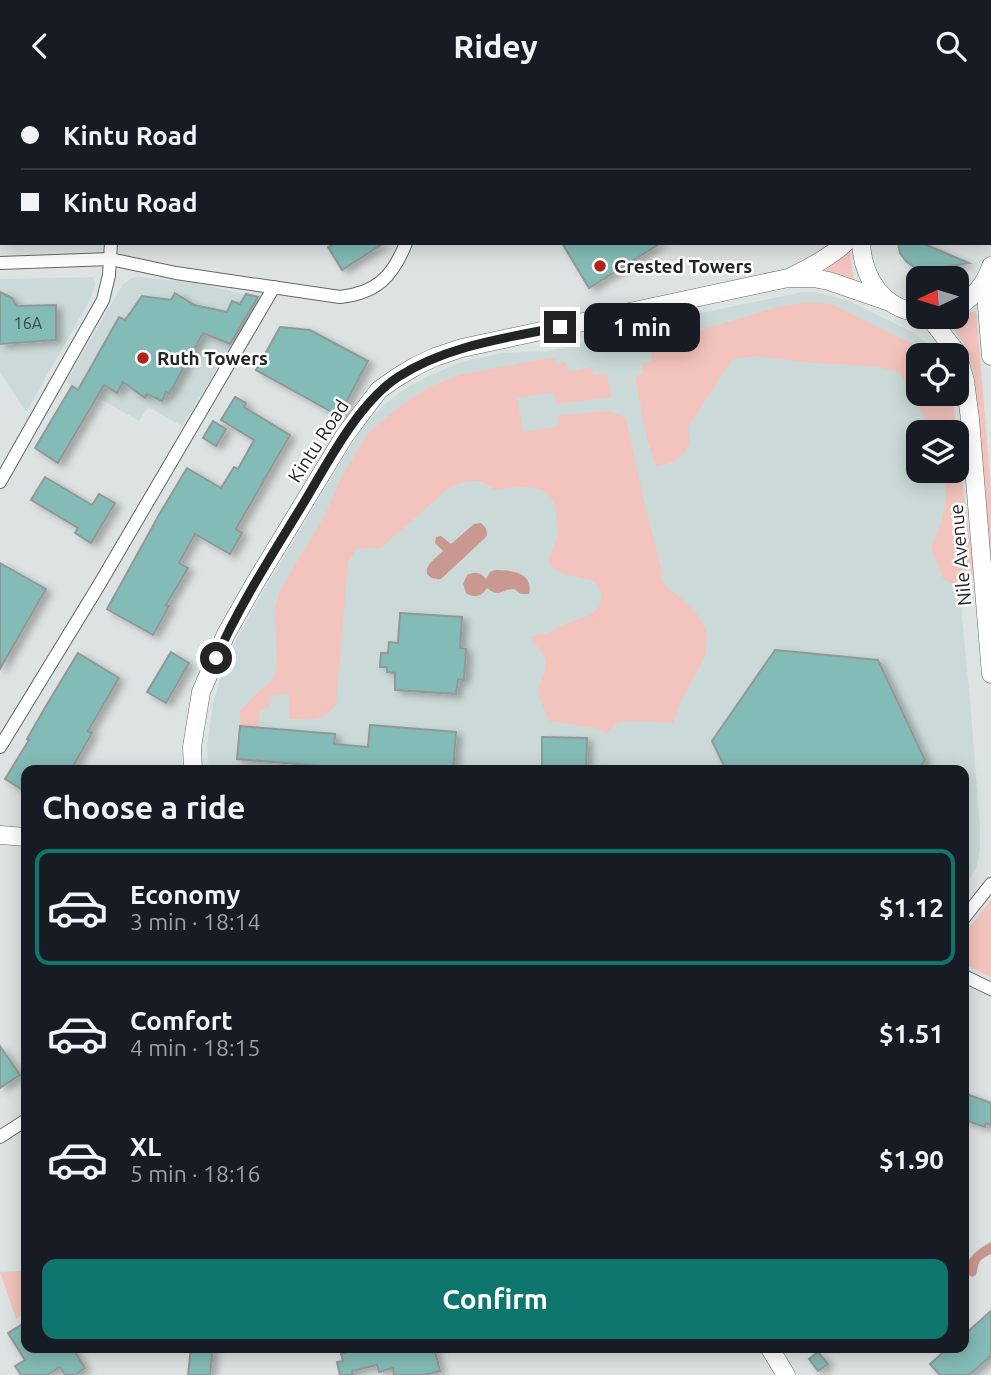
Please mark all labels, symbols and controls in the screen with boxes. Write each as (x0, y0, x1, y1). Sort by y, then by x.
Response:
icon: back (21, 27, 59, 65)
icon: search (932, 27, 970, 65)
text: Ridey (453, 28, 538, 64)
text: Kintu Road (63, 121, 198, 150)
text: Kintu Road (63, 188, 198, 217)
place label: Crested Towers (614, 255, 752, 277)
marker: Crested Towers (592, 258, 608, 274)
north arrow (906, 266, 970, 329)
map controls (906, 266, 969, 483)
callout: 1 min (584, 303, 700, 351)
route end (544, 311, 576, 343)
house number: 16A (14, 314, 43, 332)
text: 1 min (613, 315, 671, 340)
button: locate (906, 343, 969, 406)
place label: Ruth Towers (157, 347, 268, 369)
marker: Ruth Towers (135, 350, 151, 366)
street label: Kintu Road (283, 396, 353, 486)
button: layers (906, 420, 969, 483)
street label: Nile Avenue (945, 503, 975, 607)
route start (200, 642, 232, 674)
text: Choose a ride (42, 789, 245, 825)
icon: car (46, 876, 109, 939)
text: Economy (130, 880, 240, 909)
text: $1.12 (879, 893, 944, 922)
text: 3 min · 18:14 (130, 909, 261, 934)
icon: car (46, 1002, 109, 1065)
text: Comfort (130, 1006, 233, 1035)
text: $1.51 (879, 1019, 944, 1048)
text: 4 min · 18:15 (130, 1035, 261, 1060)
icon: car (46, 1128, 109, 1191)
text: XL (130, 1132, 161, 1161)
text: $1.90 (879, 1145, 944, 1174)
text: 5 min · 18:16 (130, 1161, 261, 1186)
button: Confirm (42, 1259, 948, 1339)

